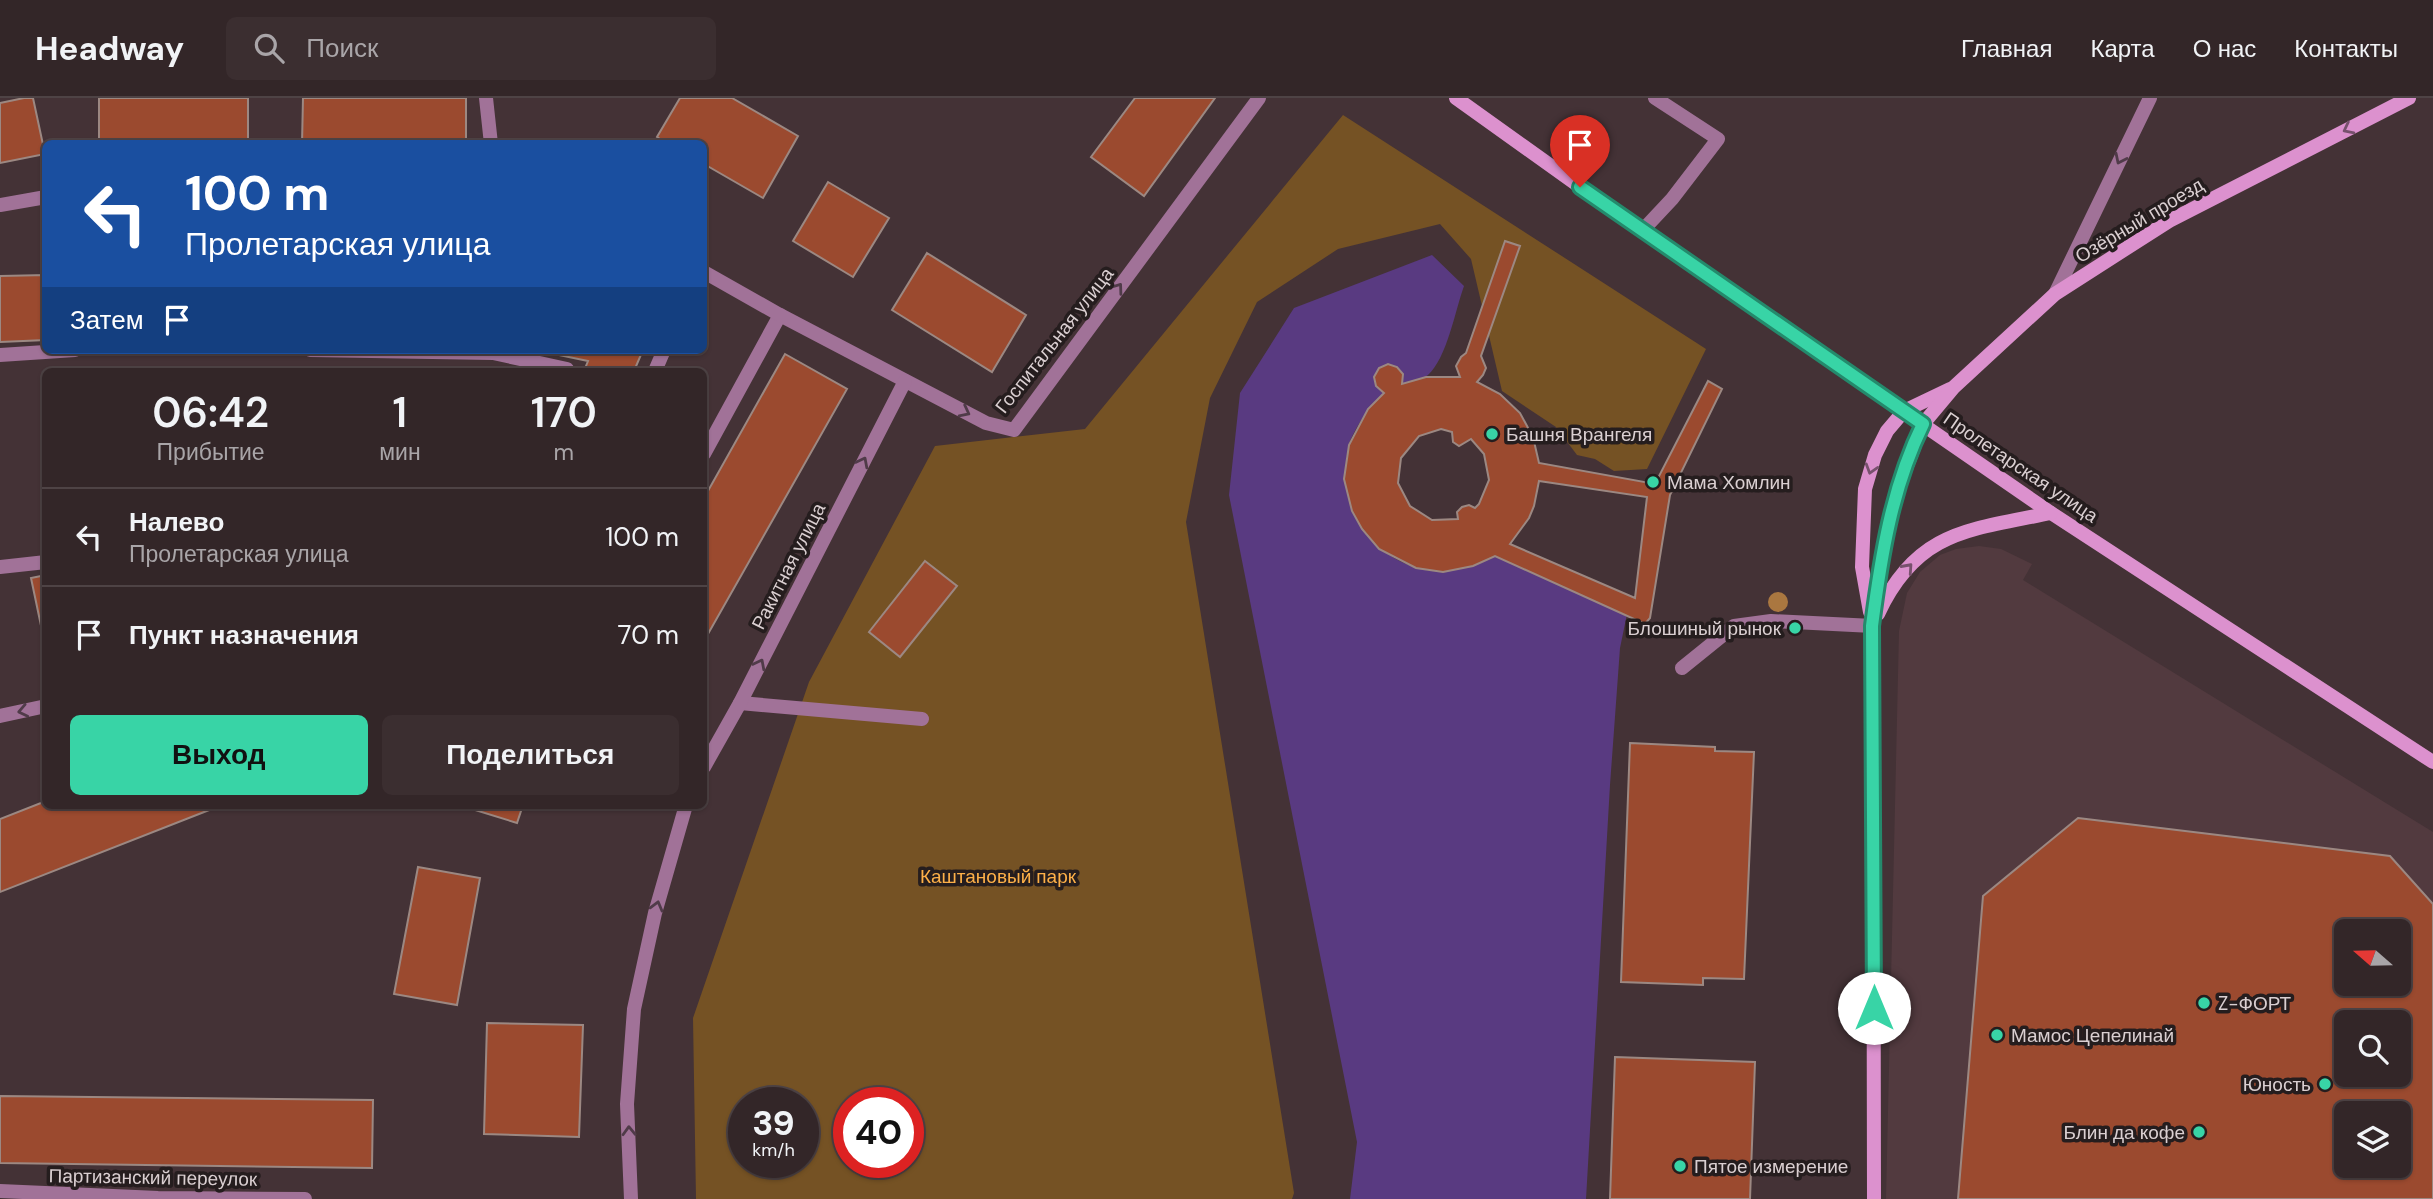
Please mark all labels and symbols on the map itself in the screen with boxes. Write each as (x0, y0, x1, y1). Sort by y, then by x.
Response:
pin (1550, 115, 1610, 187)
one-way arrow (2343, 121, 2356, 135)
one-way arrow (2115, 152, 2129, 164)
street label: Озёрный проезд (2071, 172, 2208, 269)
street label: Госпитальная улица (990, 262, 1120, 418)
one-way arrow (1110, 284, 1123, 296)
one-way arrow (958, 404, 971, 418)
street label: Пролетарская улица (1939, 406, 2103, 529)
place label: Башня Врангеля (1506, 422, 1652, 447)
marker: Башня Врангеля (1484, 426, 1500, 442)
one-way arrow (855, 456, 869, 469)
one-way arrow (1865, 463, 1880, 475)
place label: Мама Хомлин (1667, 470, 1791, 495)
marker: Мама Хомлин (1645, 474, 1661, 490)
street label: Ракитная улица (746, 498, 831, 634)
one-way arrow (1900, 563, 1912, 576)
place label: Блошиный рынок (1628, 616, 1782, 641)
marker: Блошиный рынок (1787, 620, 1803, 636)
one-way arrow (751, 659, 765, 671)
one-way arrow (17, 703, 29, 717)
park label: Каштановый парк (920, 864, 1077, 889)
one-way arrow (649, 900, 663, 912)
north arrow (2334, 919, 2412, 996)
position arrow (1837, 971, 1911, 1045)
place label: Z-ФОРТ (2218, 991, 2292, 1016)
marker: Z-ФОРТ (2196, 995, 2212, 1011)
place label: Мамос Цепелинай (2011, 1023, 2174, 1048)
marker: Мамос Цепелинай (1989, 1027, 2005, 1043)
place label: Юность (2243, 1072, 2311, 1097)
marker: Юность (2317, 1076, 2333, 1092)
speed limit sign: 40 (833, 1087, 924, 1178)
place label: Блин да кофе (2063, 1120, 2185, 1145)
marker: Блин да кофе (2191, 1124, 2207, 1140)
one-way arrow (621, 1125, 636, 1136)
place label: Пятое измерение (1694, 1154, 1848, 1179)
marker: Пятое измерение (1672, 1158, 1688, 1174)
street label: Партизанский переулок (48, 1163, 258, 1192)

